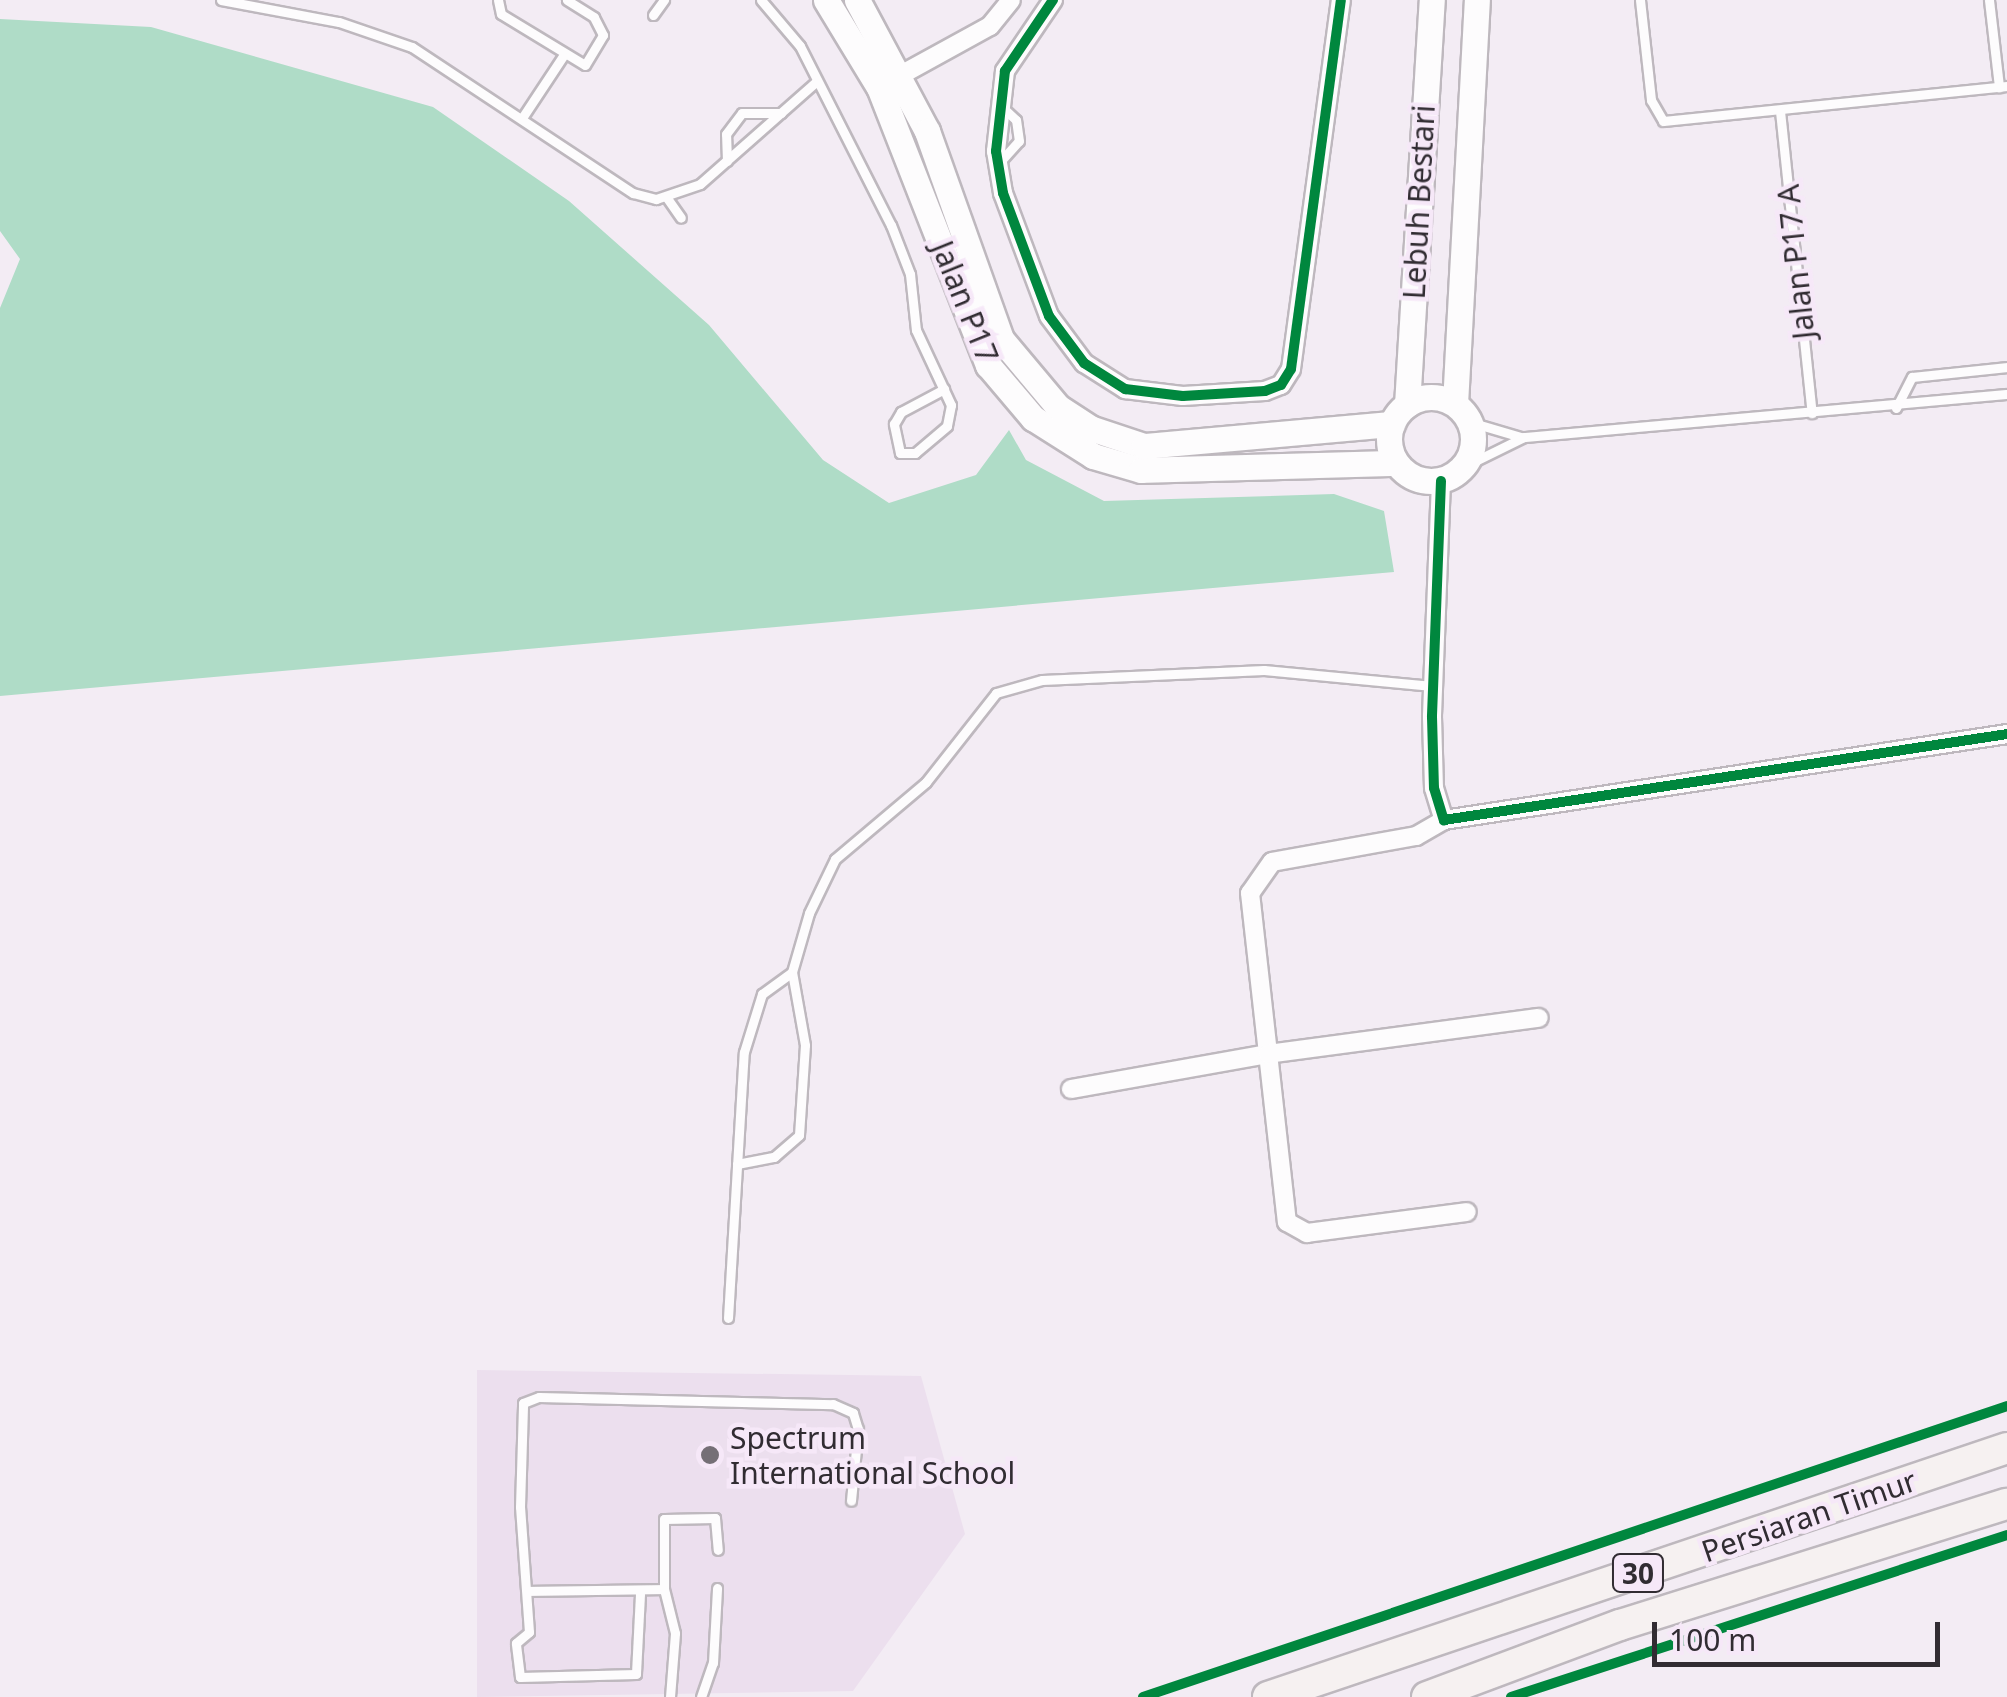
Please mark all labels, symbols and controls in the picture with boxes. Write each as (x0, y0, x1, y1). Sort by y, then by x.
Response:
street label: Lebuh Bestari (1396, 104, 1442, 300)
street label: Jalan P17 A (1770, 183, 1822, 341)
street label: Jalan P17 (924, 236, 1006, 368)
place label: Spectrum International School (730, 1420, 1015, 1490)
marker: Spectrum International School (699, 1444, 721, 1466)
street label: Persiaran Timur (1697, 1462, 1921, 1570)
road number: 30 (1610, 1550, 1666, 1596)
scale bar (1657, 1602, 1944, 1664)
text: 100 m (1669, 1619, 1756, 1660)

